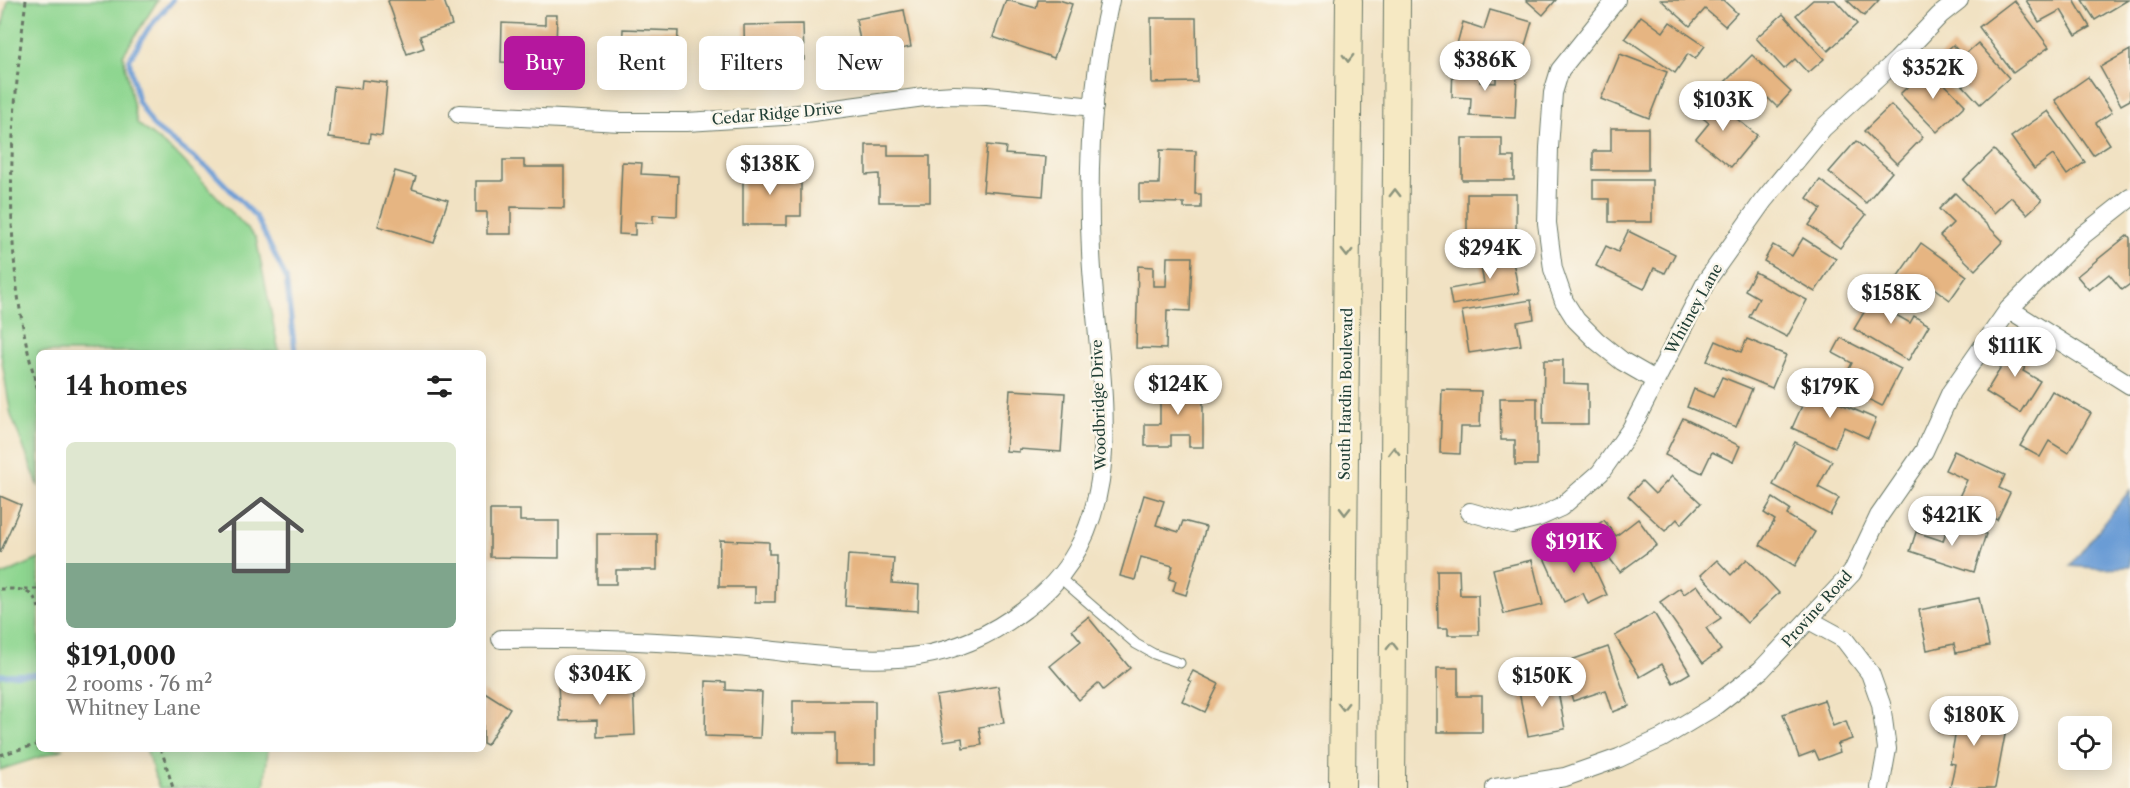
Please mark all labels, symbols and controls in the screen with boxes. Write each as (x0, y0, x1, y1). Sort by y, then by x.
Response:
chip: Buy (504, 36, 585, 90)
chip: Rent (597, 36, 687, 90)
chip: Filters (699, 36, 804, 90)
chip: New (816, 36, 904, 90)
pin: $386K (1443, 41, 1527, 92)
text: $386K (1454, 48, 1516, 72)
pin: $352K (1891, 49, 1975, 100)
one-way arrow (1342, 54, 1354, 63)
text: $352K (1902, 56, 1964, 80)
pin: $103K (1681, 81, 1765, 132)
text: $103K (1693, 88, 1753, 112)
street label: Cedar Ridge Drive (711, 98, 843, 129)
pin: $138K (728, 145, 812, 196)
text: $138K (740, 152, 800, 176)
one-way arrow (1389, 188, 1401, 197)
pin: $294K (1448, 229, 1532, 280)
text: $294K (1459, 236, 1521, 260)
one-way arrow (1341, 249, 1353, 258)
street label: Whitney Lane (1660, 260, 1726, 358)
pin: $158K (1849, 274, 1933, 325)
text: $158K (1861, 281, 1921, 305)
street label: South Hardin Boulevard (1334, 308, 1357, 480)
pin: $111K (1973, 327, 2057, 378)
text: $111K (1988, 334, 2042, 358)
street label: Woodbridge Drive (1087, 339, 1110, 472)
pin: $124K (1136, 365, 1220, 416)
pin: $179K (1788, 368, 1872, 419)
text: 14 homes (66, 370, 188, 402)
icon: filters (423, 370, 456, 403)
text: $124K (1148, 372, 1208, 396)
text: $179K (1801, 375, 1859, 399)
one-way arrow (1388, 446, 1400, 455)
icon: home (207, 481, 315, 589)
pin: $421K (1910, 496, 1994, 547)
text: $421K (1922, 503, 1982, 527)
one-way arrow (1338, 507, 1351, 516)
pin: $191K (1532, 523, 1616, 574)
text: $191K (1545, 530, 1603, 554)
street label: Provine Road (1777, 567, 1856, 651)
text: $191,000 (66, 640, 176, 672)
one-way arrow (1386, 641, 1398, 650)
pin: $304K (558, 655, 642, 706)
pin: $150K (1500, 657, 1584, 708)
text: $304K (568, 662, 632, 686)
text: $150K (1512, 664, 1572, 688)
text: 2 rooms · 76 m² (66, 672, 212, 696)
text: Whitney Lane (66, 696, 201, 720)
pin: $180K (1932, 696, 2016, 747)
one-way arrow (1336, 702, 1349, 711)
text: $180K (1943, 703, 2005, 727)
map controls (2058, 716, 2112, 770)
button: locate (2058, 716, 2112, 770)

